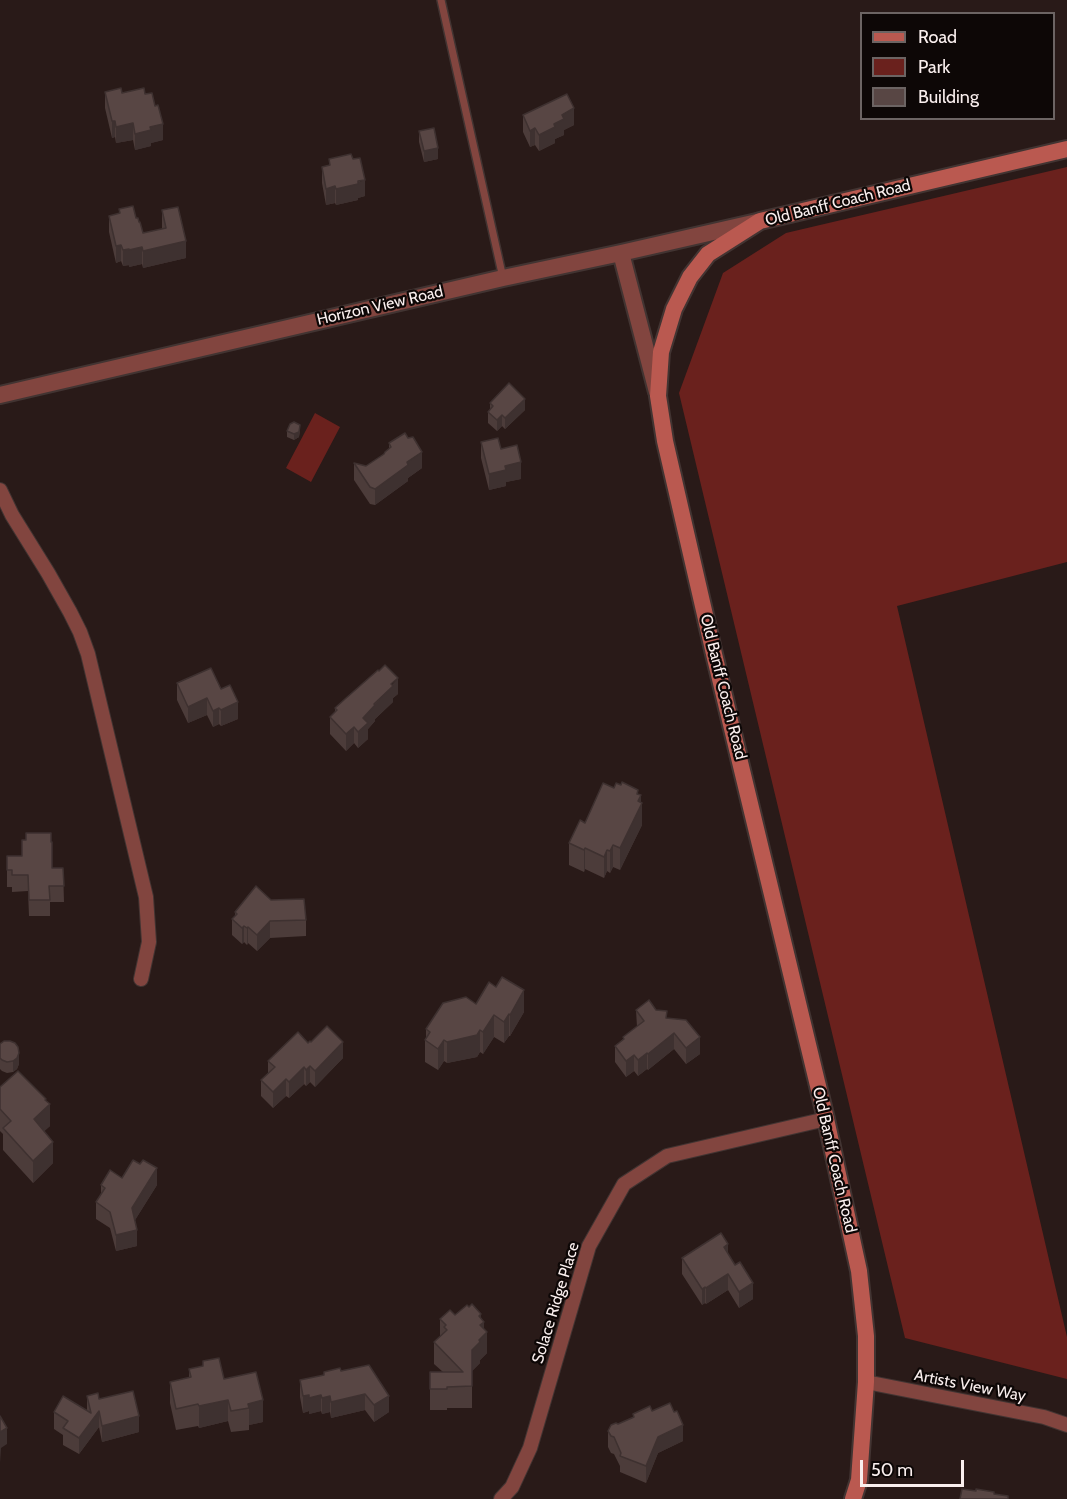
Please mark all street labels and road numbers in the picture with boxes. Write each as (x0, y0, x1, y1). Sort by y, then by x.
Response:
street label: Old Banff Coach Road (763, 176, 913, 230)
street label: Horizon View Road (315, 282, 445, 330)
street label: Old Banff Coach Road (696, 612, 750, 762)
street label: Old Banff Coach Road (808, 1085, 860, 1235)
street label: Solace Ridge Place (528, 1240, 584, 1366)
street label: Artists View Way (913, 1366, 1027, 1406)

